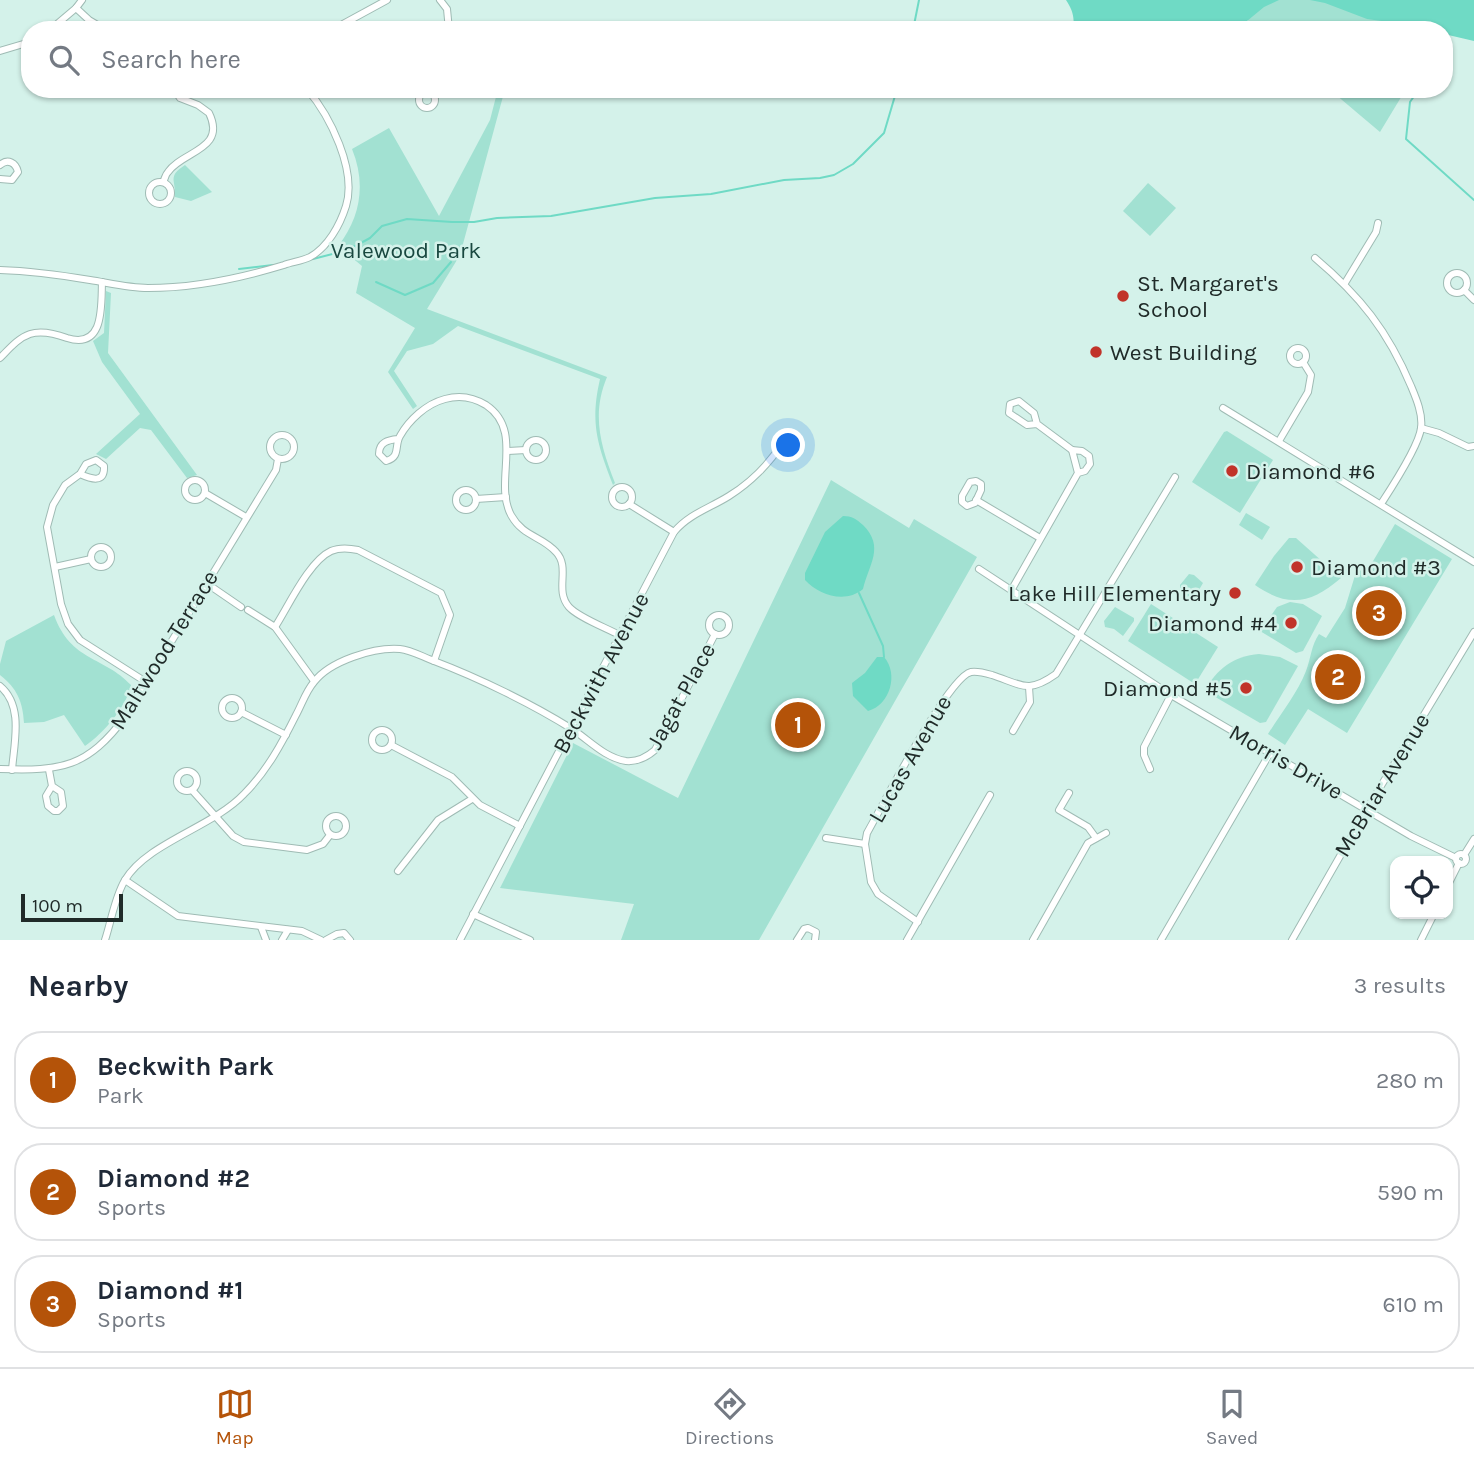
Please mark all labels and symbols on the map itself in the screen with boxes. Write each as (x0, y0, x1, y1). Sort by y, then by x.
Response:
park label: Valewood Park (331, 237, 481, 264)
place label: St. Margaret's School (1137, 270, 1279, 323)
marker: St. Margaret's School (1115, 288, 1131, 304)
place label: West Building (1110, 339, 1257, 366)
marker: West Building (1088, 344, 1104, 360)
your location (771, 428, 805, 462)
place label: Diamond #6 (1246, 458, 1375, 485)
marker: Diamond #6 (1224, 463, 1240, 479)
place label: Diamond #3 (1311, 554, 1441, 581)
marker: Diamond #3 (1289, 559, 1305, 575)
street label: Maltwood Terrace (104, 565, 224, 735)
place label: Lake Hill Elementary (1008, 580, 1221, 607)
marker: Lake Hill Elementary (1227, 585, 1243, 601)
pin: 3 (1356, 587, 1402, 639)
street label: Beckwith Avenue (547, 588, 655, 758)
place label: Diamond #4 (1148, 610, 1277, 637)
marker: Diamond #4 (1283, 615, 1299, 631)
street label: Jagat Place (641, 638, 721, 754)
pin: 2 (1315, 651, 1361, 703)
place label: Diamond #5 (1103, 675, 1232, 702)
marker: Diamond #5 (1238, 680, 1254, 696)
street label: Lucas Avenue (863, 691, 957, 827)
pin: 1 (775, 699, 821, 751)
street label: McBriar Avenue (1328, 708, 1436, 862)
street label: Morris Drive (1224, 719, 1348, 805)
scale bar (21, 891, 122, 923)

